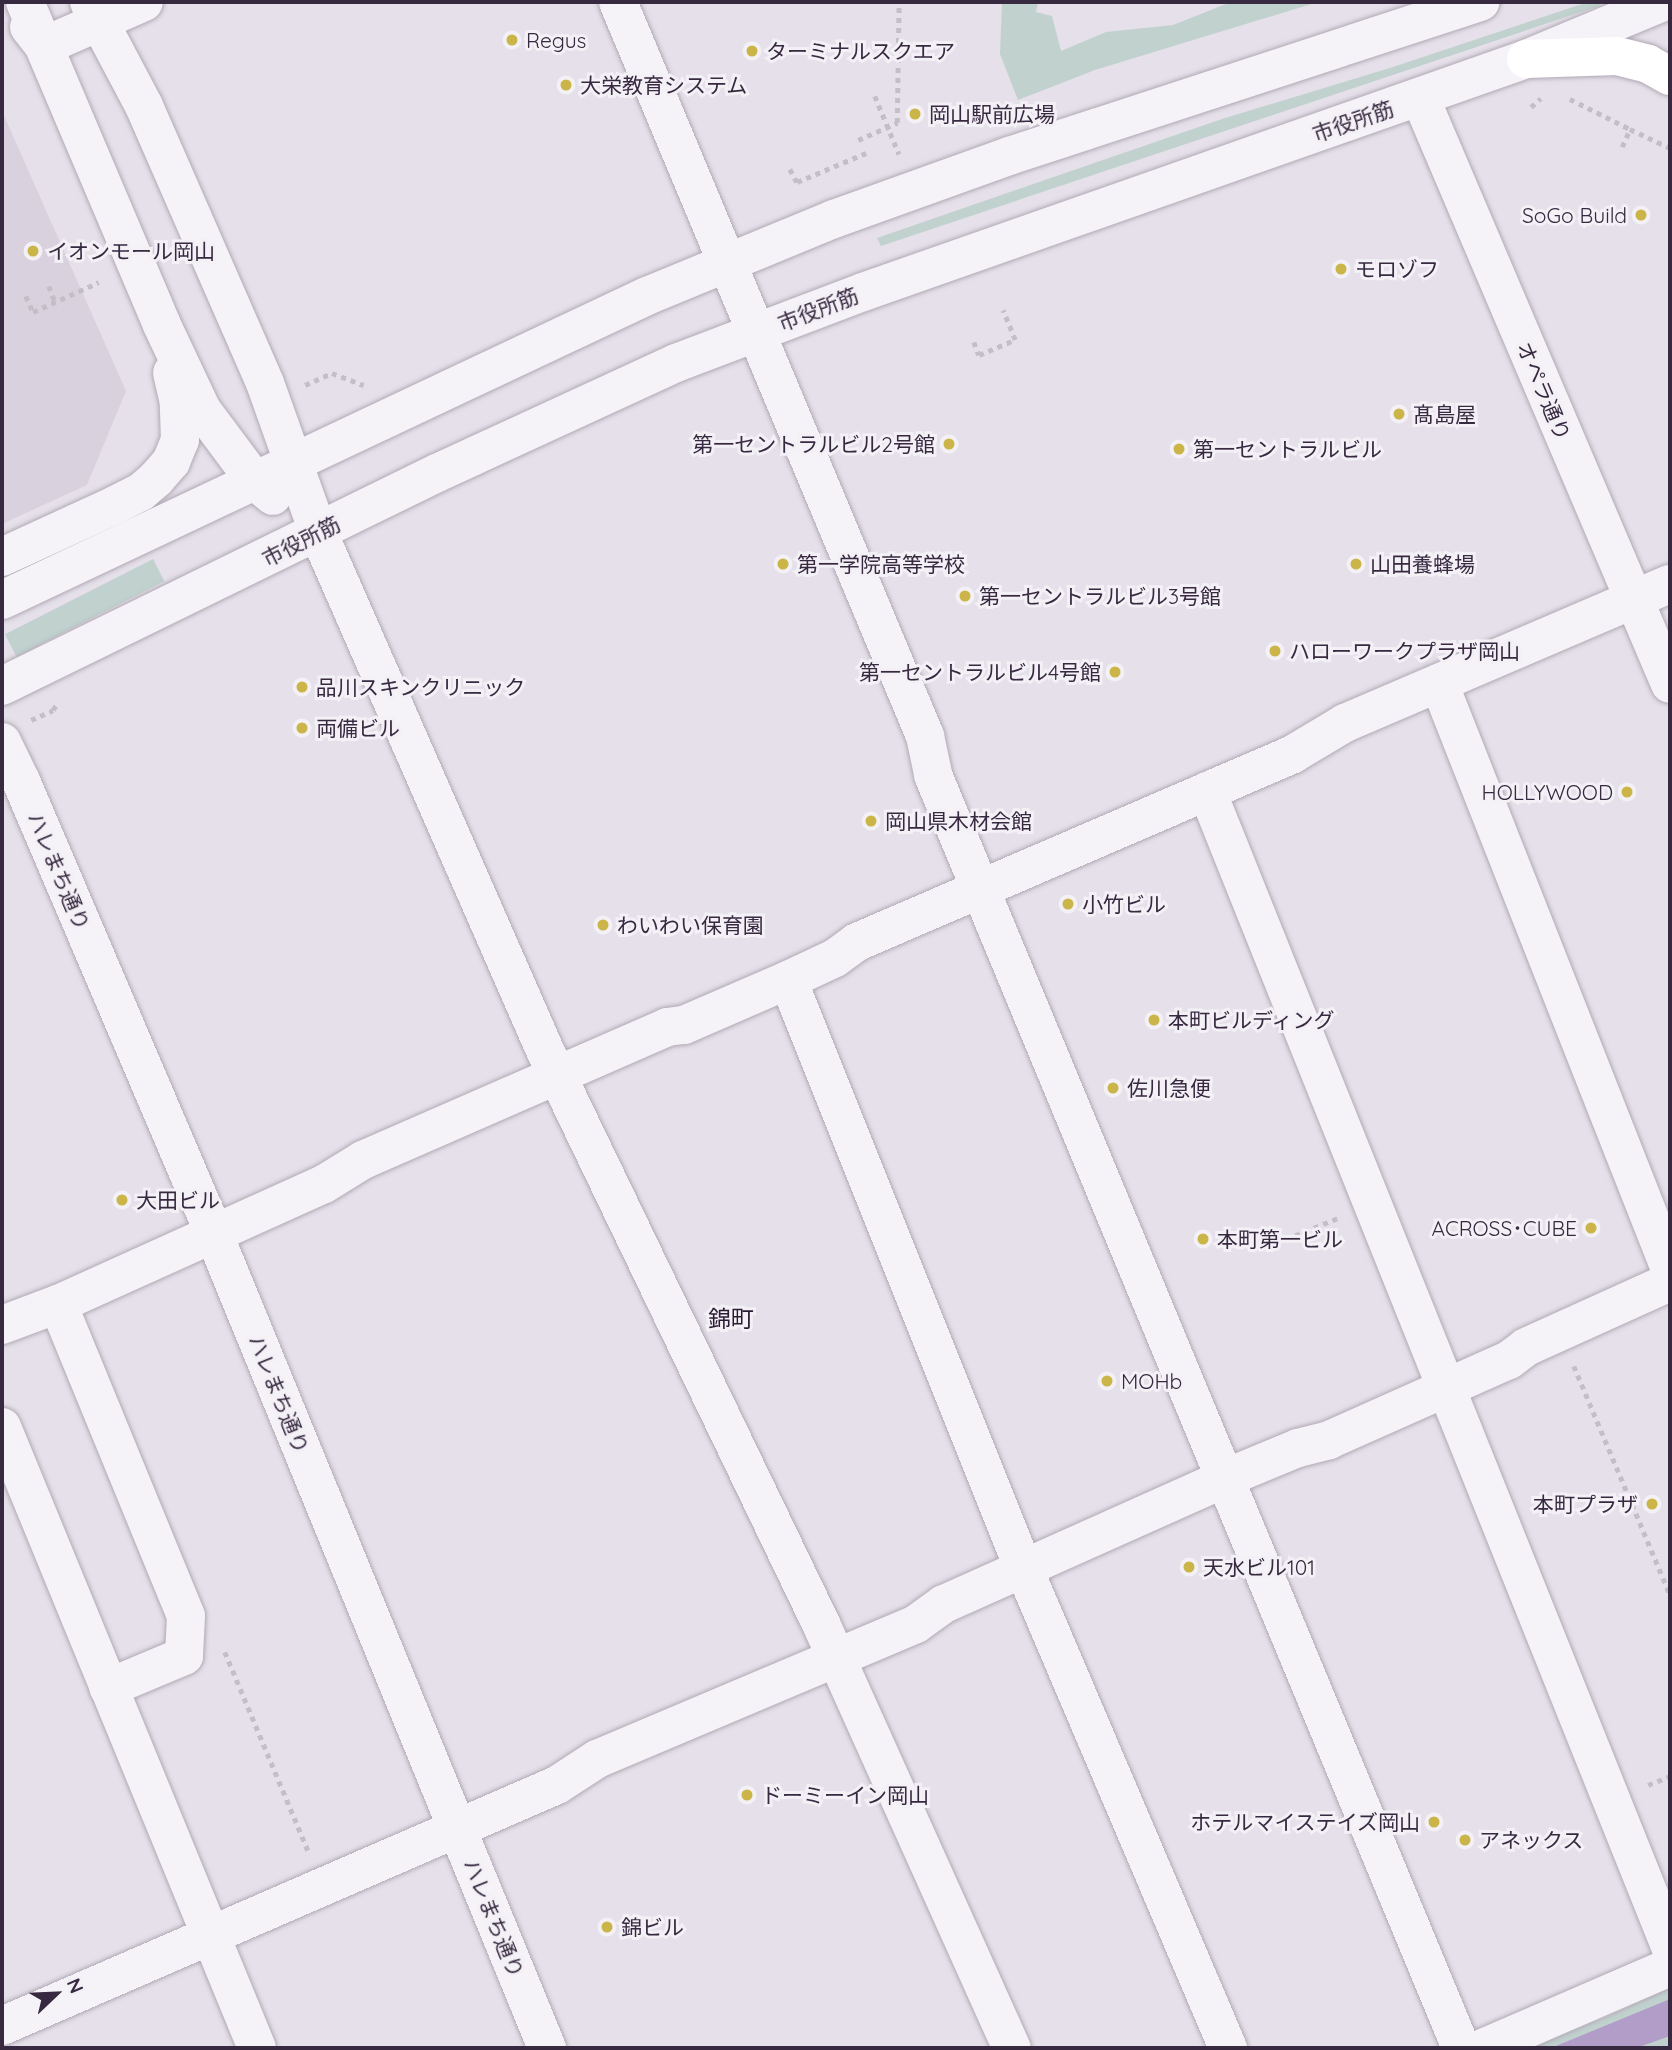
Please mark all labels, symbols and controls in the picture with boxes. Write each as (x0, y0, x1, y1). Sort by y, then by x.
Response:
place label: Regus (526, 27, 586, 53)
marker: Regus (504, 32, 520, 48)
place label: ターミナルスクエア (766, 38, 955, 64)
marker: ターミナルスクエア (744, 43, 760, 59)
place label: 大栄教育システム (580, 72, 748, 98)
marker: 大栄教育システム (558, 77, 574, 93)
street label: 市役所筋 (1309, 95, 1397, 147)
place label: 岡山駅前広場 (929, 101, 1055, 127)
marker: 岡山駅前広場 (907, 106, 923, 122)
place label: SoGo Build (1522, 202, 1627, 228)
marker: SoGo Build (1633, 207, 1649, 223)
place label: イオンモール岡山 (47, 238, 215, 264)
marker: イオンモール岡山 (25, 243, 41, 259)
place label: モロゾフ (1355, 256, 1439, 282)
marker: モロゾフ (1333, 261, 1349, 277)
street label: 市役所筋 (774, 282, 862, 336)
street label: オペラ通り (1512, 338, 1576, 444)
place label: 髙島屋 (1413, 401, 1476, 427)
marker: 髙島屋 (1391, 406, 1407, 422)
place label: 第一セントラルビル2号館 (692, 431, 935, 457)
marker: 第一セントラルビル2号館 (941, 436, 957, 452)
place label: 第一セントラルビル (1193, 436, 1382, 462)
marker: 第一セントラルビル (1171, 441, 1187, 457)
street label: 市役所筋 (258, 511, 344, 571)
place label: 第一学院高等学校 (797, 551, 965, 577)
place label: 山田養蜂場 (1370, 551, 1475, 577)
marker: 第一学院高等学校 (775, 556, 791, 572)
marker: 山田養蜂場 (1348, 556, 1364, 572)
place label: 第一セントラルビル3号館 (979, 583, 1221, 609)
marker: 第一セントラルビル3号館 (957, 588, 973, 604)
place label: ハローワークプラザ岡山 (1289, 638, 1520, 664)
marker: ハローワークプラザ岡山 (1267, 643, 1283, 659)
place label: 第一セントラルビル4号館 (859, 659, 1101, 685)
marker: 第一セントラルビル4号館 (1107, 664, 1123, 680)
place label: 品川スキンクリニック (316, 674, 526, 700)
marker: 品川スキンクリニック (294, 679, 310, 695)
place label: 両備ビル (316, 715, 400, 741)
marker: 両備ビル (294, 720, 310, 736)
place label: HOLLYWOOD (1482, 779, 1613, 805)
marker: HOLLYWOOD (1619, 784, 1635, 800)
street label: ハレまち通り (23, 808, 95, 934)
place label: 岡山県木材会館 (885, 808, 1032, 834)
marker: 岡山県木材会館 (863, 813, 879, 829)
place label: 小竹ビル (1082, 891, 1166, 917)
marker: 小竹ビル (1060, 896, 1076, 912)
place label: わいわい保育園 (617, 912, 764, 938)
marker: わいわい保育園 (595, 917, 611, 933)
place label: 本町ビルディング (1168, 1007, 1336, 1033)
marker: 本町ビルディング (1146, 1012, 1162, 1028)
place label: 佐川急便 (1127, 1075, 1211, 1101)
marker: 佐川急便 (1105, 1080, 1121, 1096)
place label: 大田ビル (136, 1187, 220, 1213)
marker: 大田ビル (114, 1192, 130, 1208)
place label: ACROSS･CUBE (1431, 1215, 1577, 1241)
marker: ACROSS･CUBE (1583, 1220, 1599, 1236)
place label: 本町第一ビル (1217, 1226, 1343, 1252)
marker: 本町第一ビル (1195, 1231, 1211, 1247)
district label: 錦町 (708, 1305, 754, 1333)
street label: ハレまち通り (244, 1331, 314, 1457)
place label: MOHb (1121, 1368, 1182, 1394)
marker: MOHb (1099, 1373, 1115, 1389)
place label: 本町プラザ (1533, 1491, 1638, 1517)
marker: 本町プラザ (1644, 1496, 1660, 1512)
place label: 天水ビル101 (1203, 1554, 1315, 1580)
marker: 天水ビル101 (1181, 1559, 1197, 1575)
place label: ドーミーイン岡山 (761, 1782, 929, 1808)
marker: ドーミーイン岡山 (739, 1787, 755, 1803)
place label: ホテルマイステイズ岡山 (1189, 1809, 1420, 1835)
marker: ホテルマイステイズ岡山 (1426, 1814, 1442, 1830)
place label: アネックス (1479, 1827, 1584, 1853)
marker: アネックス (1457, 1832, 1473, 1848)
street label: ハレまち通り (459, 1855, 529, 1981)
place label: 錦ビル (621, 1914, 684, 1940)
marker: 錦ビル (599, 1919, 615, 1935)
north arrow (21, 1959, 91, 2029)
text: N (62, 1975, 89, 1997)

